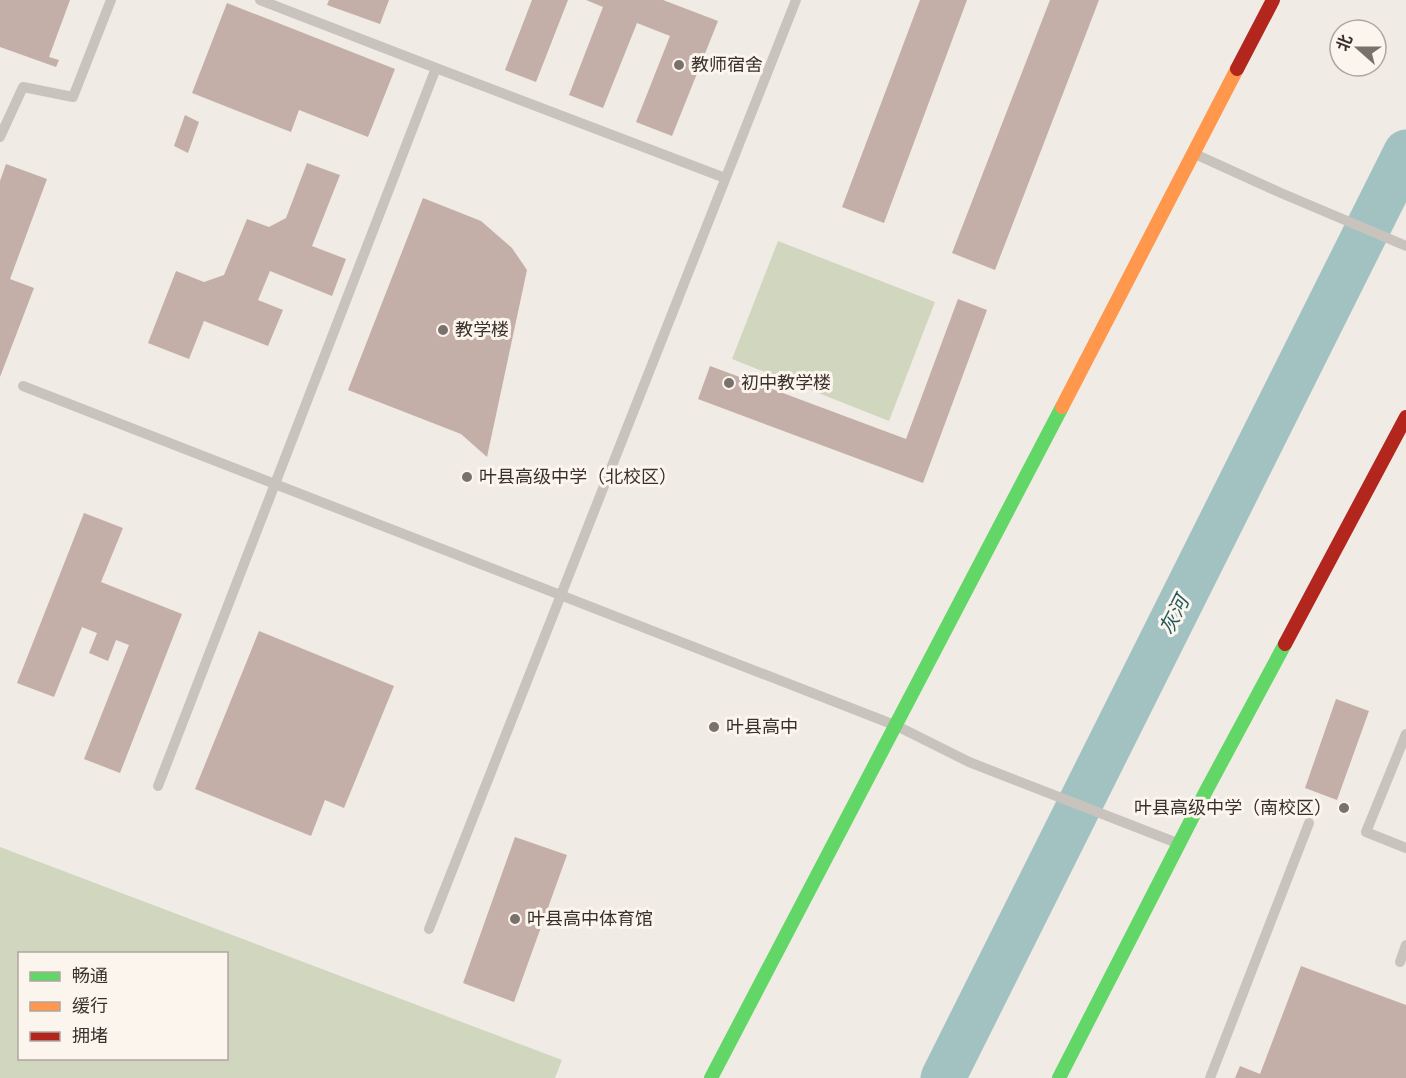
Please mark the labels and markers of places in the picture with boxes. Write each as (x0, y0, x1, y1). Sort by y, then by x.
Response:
place label: 教师宿舍 (691, 53, 763, 76)
marker: 教师宿舍 (672, 58, 686, 72)
place label: 教学楼 (455, 318, 509, 341)
marker: 教学楼 (436, 323, 450, 337)
place label: 初中教学楼 (741, 371, 831, 394)
marker: 初中教学楼 (722, 376, 736, 390)
place label: 叶县高级中学（北校区） (479, 465, 677, 488)
marker: 叶县高级中学（北校区） (460, 470, 474, 484)
place label: 叶县高中 (726, 715, 798, 738)
marker: 叶县高中 (707, 720, 721, 734)
place label: 叶县高级中学（南校区） (1134, 796, 1332, 819)
marker: 叶县高级中学（南校区） (1337, 801, 1351, 815)
place label: 叶县高中体育馆 (527, 907, 653, 930)
marker: 叶县高中体育馆 (508, 912, 522, 926)

